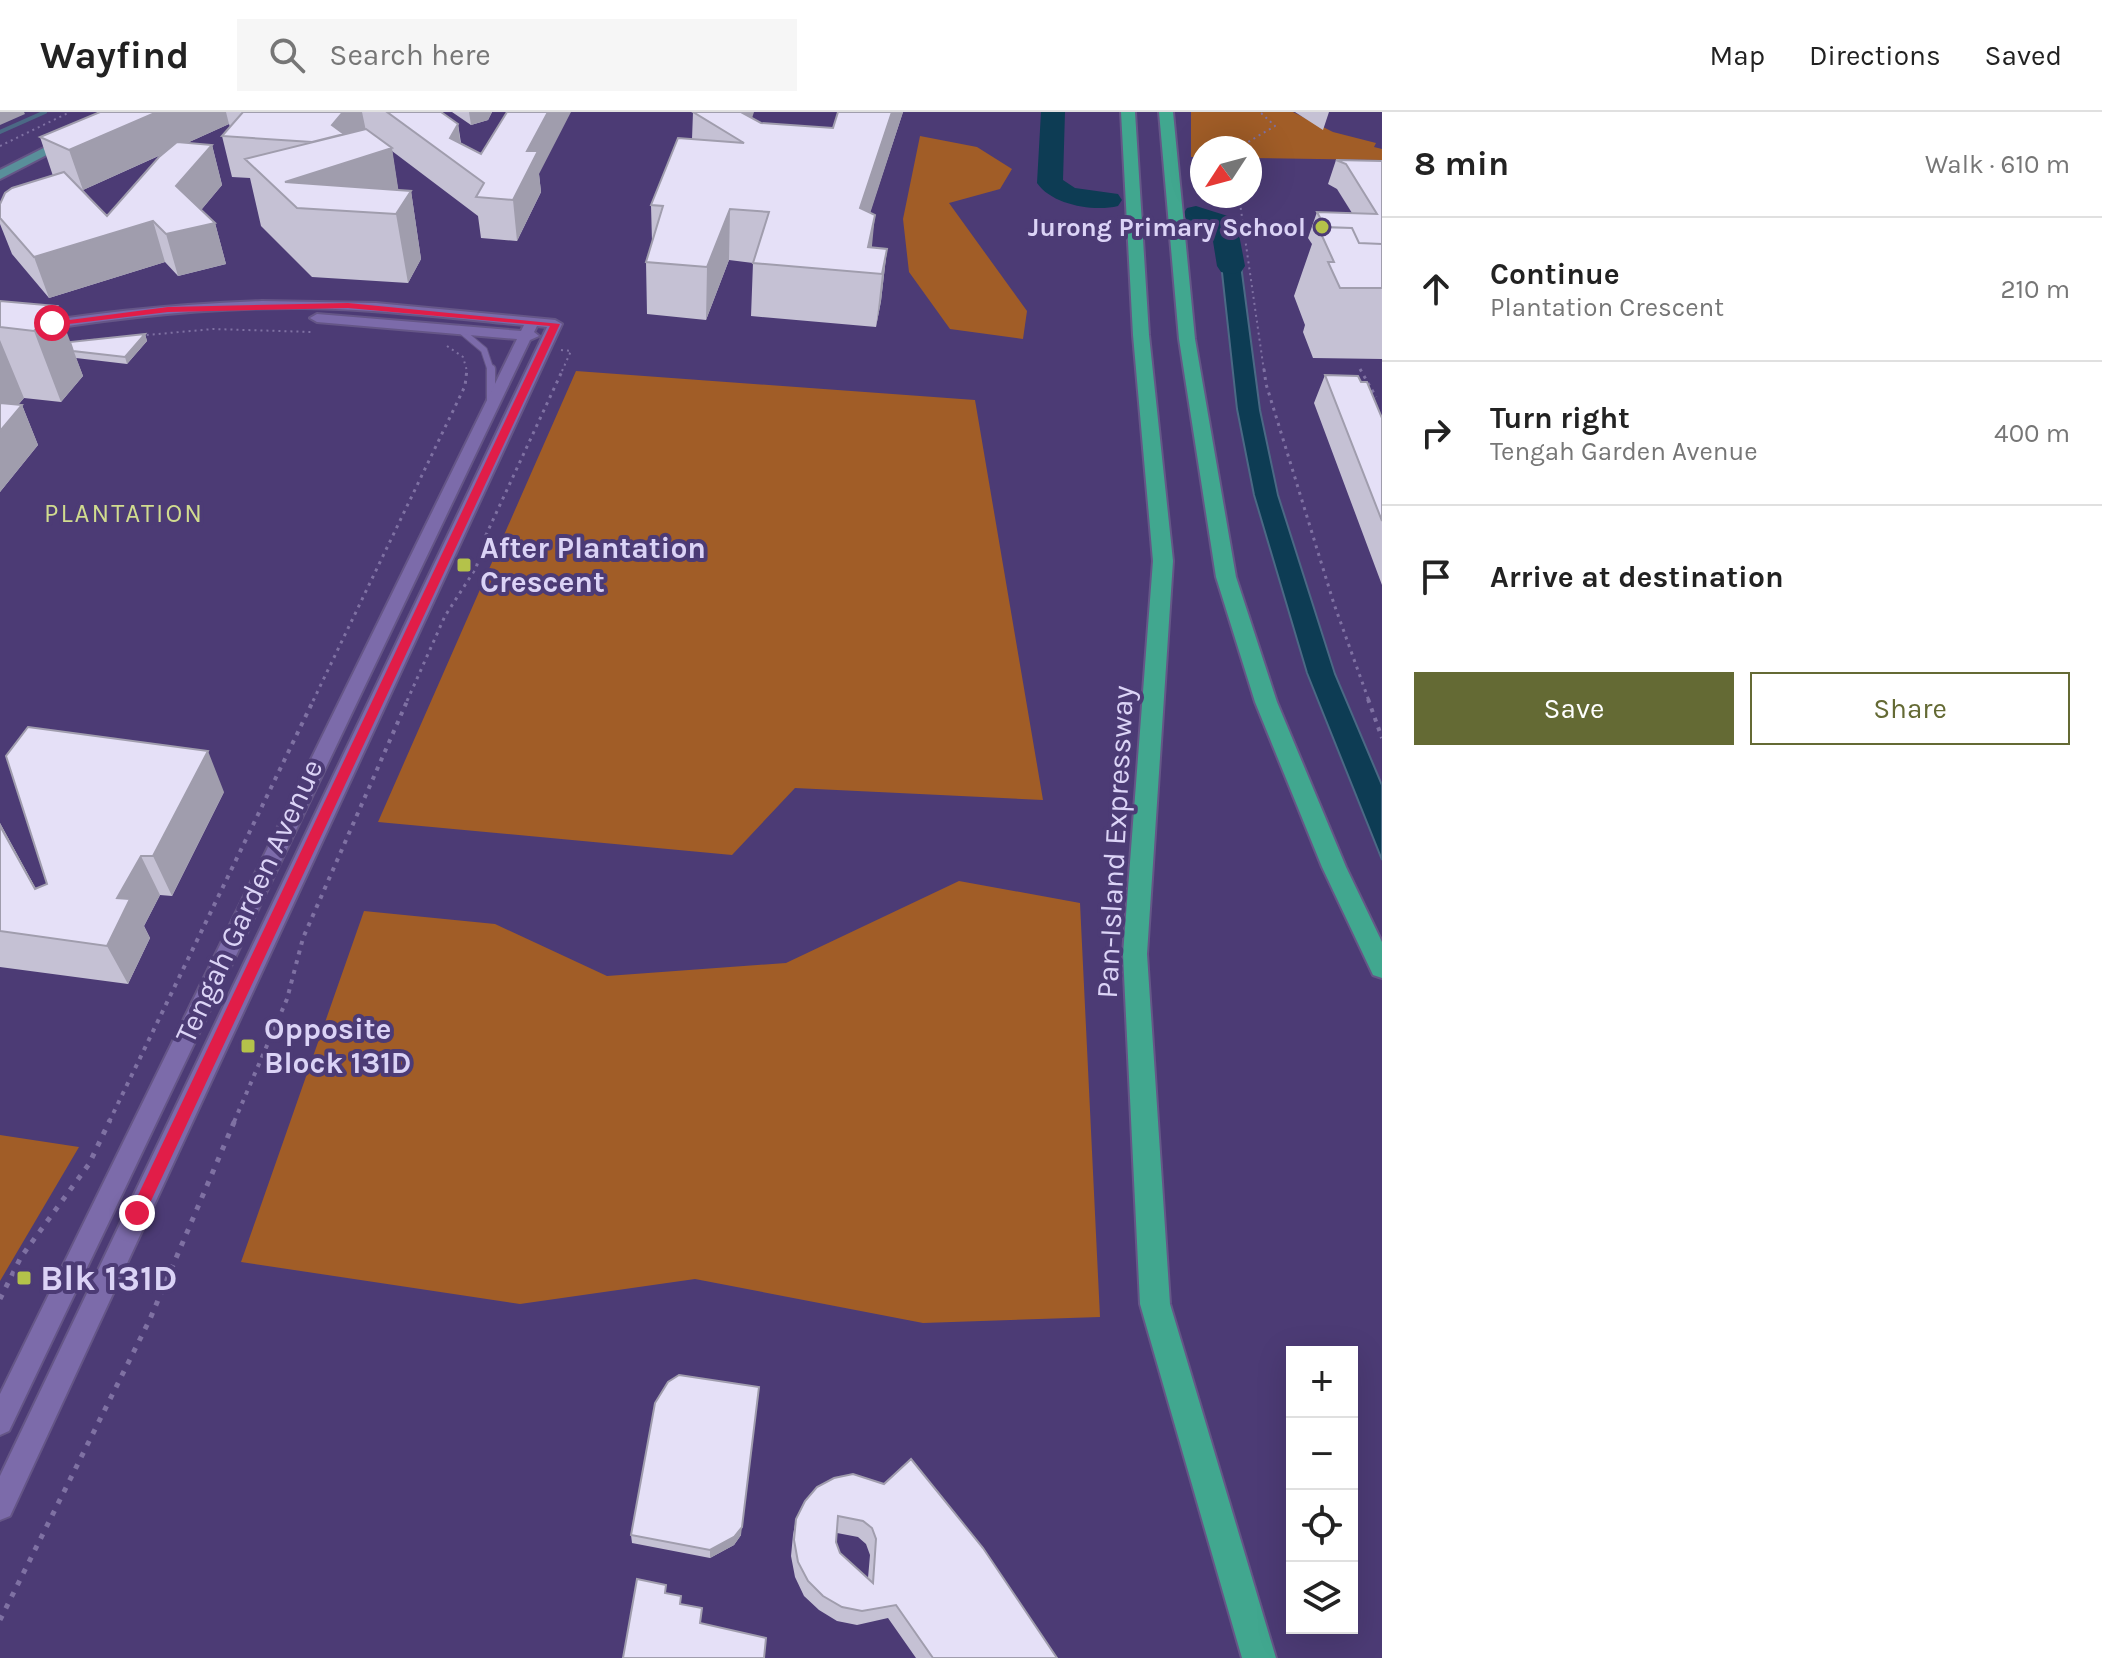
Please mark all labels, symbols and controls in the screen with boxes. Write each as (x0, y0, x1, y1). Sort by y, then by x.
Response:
search box (237, 19, 797, 91)
text: Wayfind (40, 33, 189, 78)
icon: search (265, 33, 309, 77)
text: Search here (329, 37, 491, 73)
text: Map (1710, 39, 1765, 72)
text: Directions (1809, 39, 1941, 72)
text: Saved (1985, 39, 2062, 72)
north arrow (1190, 136, 1262, 208)
text: 8 min (1414, 144, 1509, 184)
text: Walk · 610 m (1925, 149, 2070, 180)
place label: Jurong Primary School (1028, 212, 1306, 243)
marker: Jurong Primary School (1313, 218, 1331, 236)
text: Continue (1490, 256, 1620, 292)
icon: ahead (1414, 267, 1458, 311)
text: 210 m (2000, 274, 2070, 305)
text: Plantation Crescent (1490, 292, 1724, 323)
route start (34, 305, 70, 341)
text: Turn right (1490, 400, 1630, 436)
icon: right (1414, 411, 1458, 455)
text: 400 m (1994, 418, 2070, 449)
text: Tengah Garden Avenue (1490, 436, 1758, 467)
district label: PLANTATION (44, 498, 204, 529)
place label: After Plantation Crescent (480, 530, 706, 600)
icon: arrive (1414, 555, 1458, 599)
marker: After Plantation Crescent (455, 556, 473, 574)
text: Arrive at destination (1490, 559, 1784, 595)
button: Save (1414, 672, 1734, 745)
button: Share (1750, 672, 2070, 745)
street label: Pan-Island Expressway (1089, 685, 1141, 999)
street label: Tengah Garden Avenue (167, 753, 331, 1049)
place label: Opposite Block 131D (264, 1011, 411, 1081)
marker: Opposite Block 131D (239, 1037, 257, 1055)
route end (119, 1195, 155, 1231)
place label: Blk 131D (40, 1257, 177, 1299)
marker: Blk 131D (15, 1269, 33, 1287)
map controls (1286, 1346, 1358, 1634)
button: + (1286, 1346, 1358, 1418)
button: − (1286, 1418, 1358, 1490)
button: locate (1286, 1490, 1358, 1562)
button: layers (1286, 1562, 1358, 1634)

